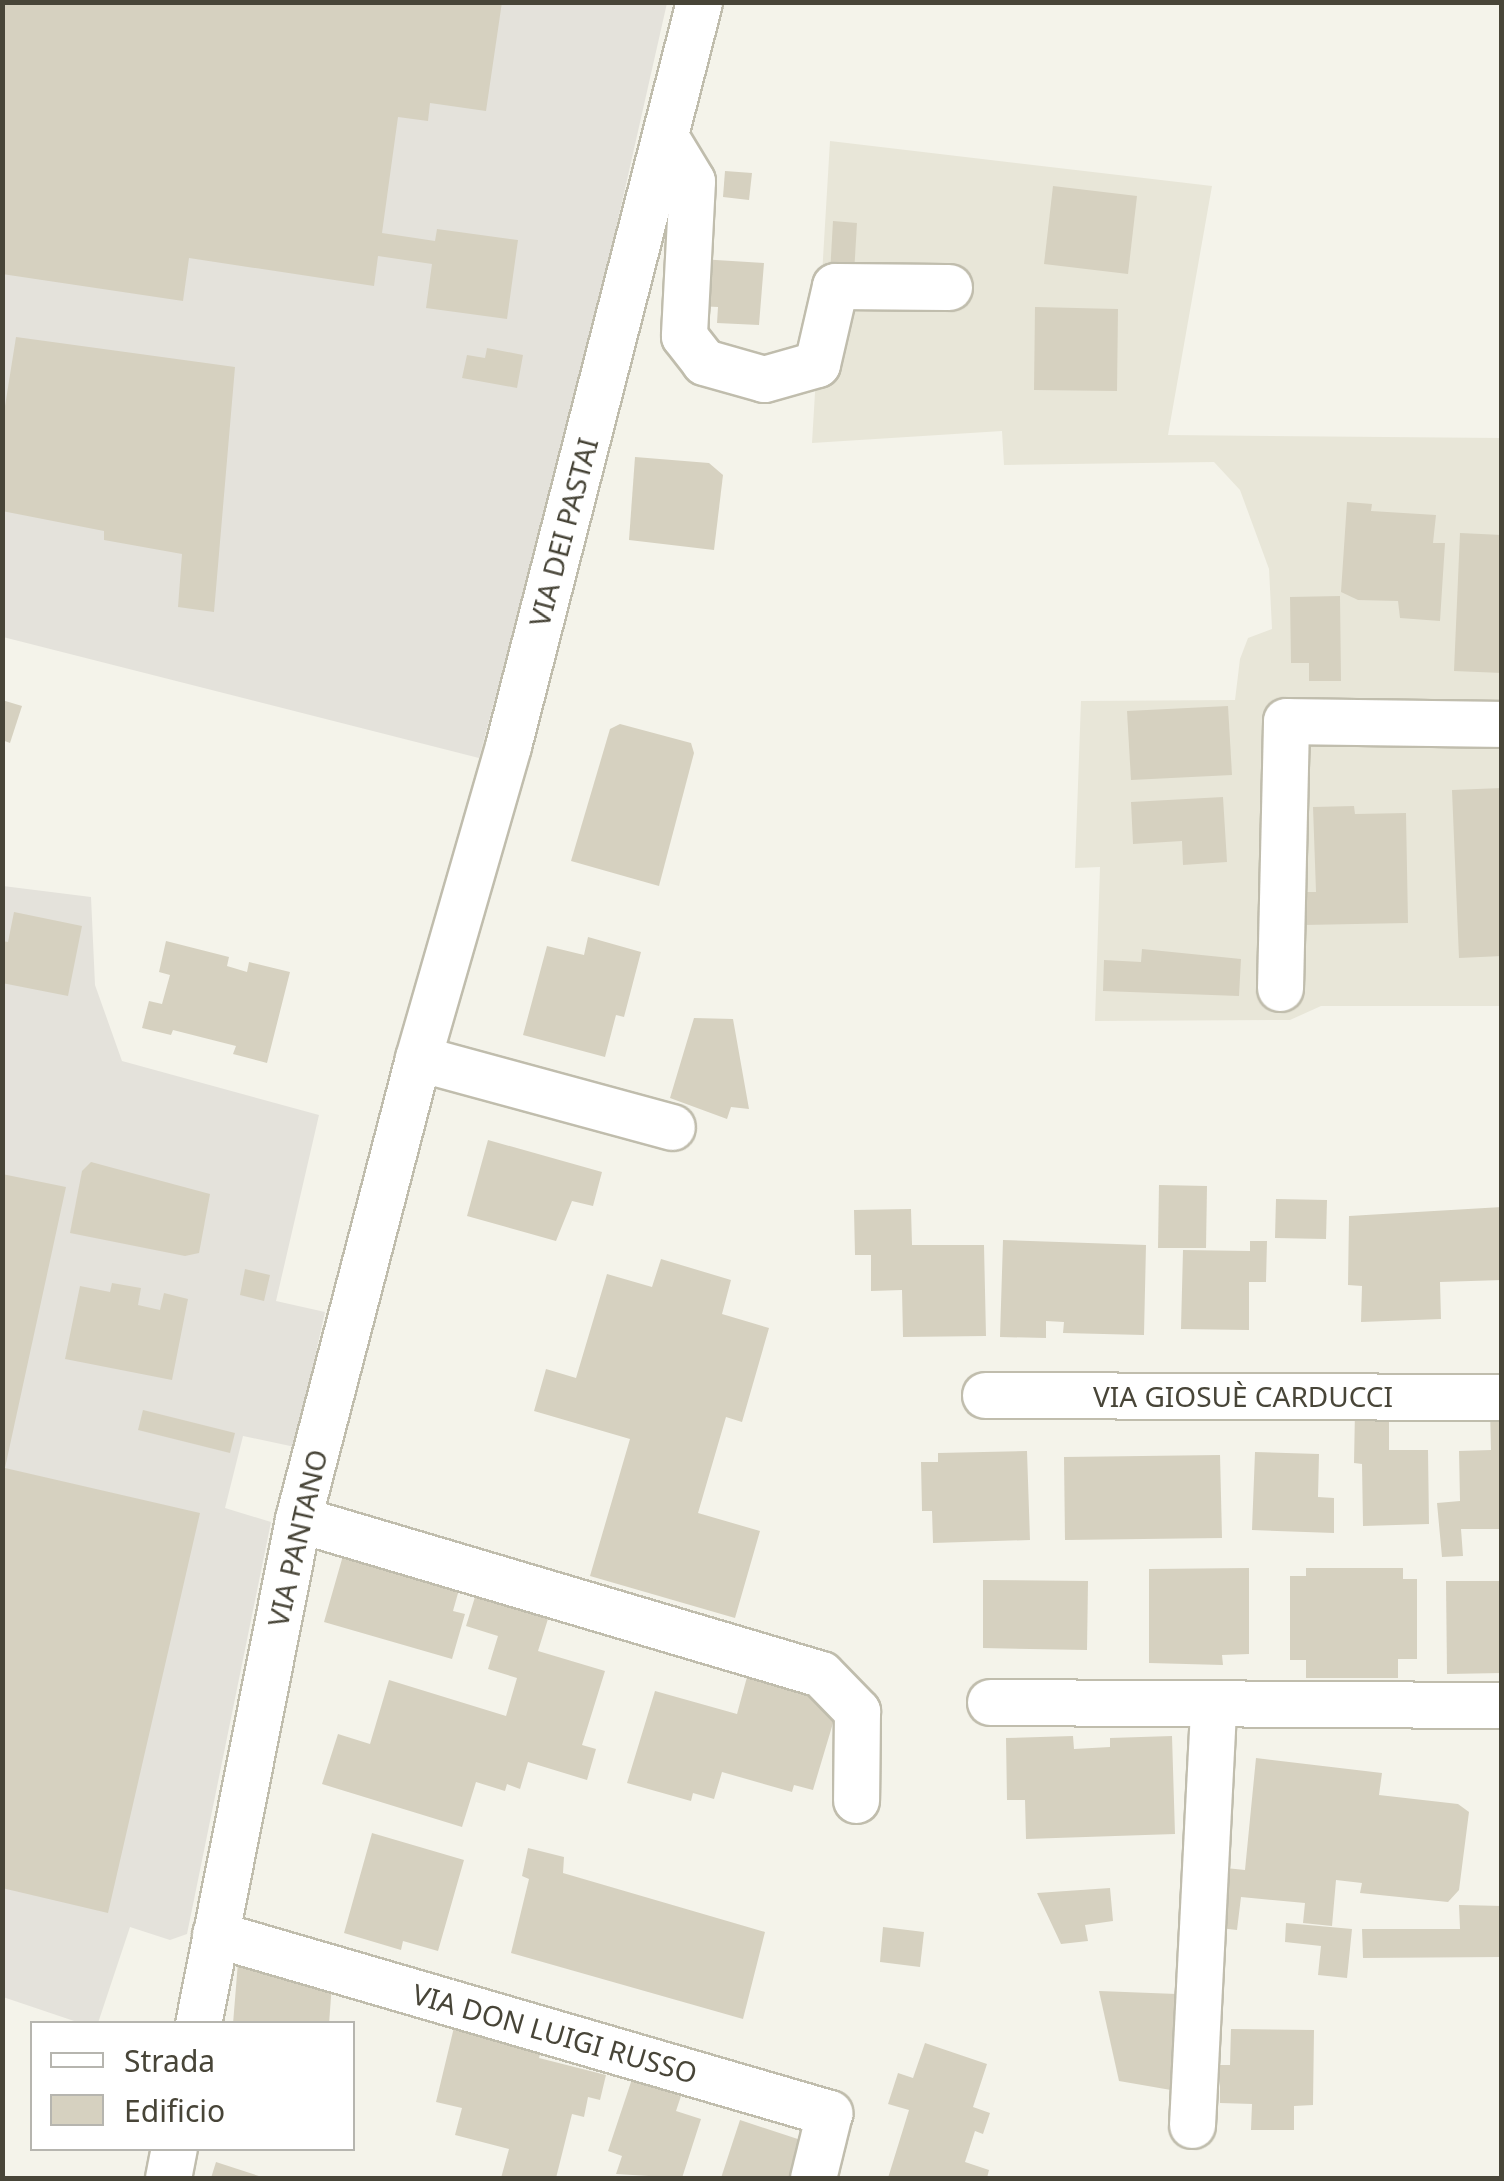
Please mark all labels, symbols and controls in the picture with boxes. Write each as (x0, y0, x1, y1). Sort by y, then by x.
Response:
street label: VIA DEI PASTAI (522, 434, 604, 630)
street label: VIA GIOSUÈ CARDUCCI (1093, 1379, 1393, 1413)
street label: VIA PANTANO (260, 1446, 334, 1630)
street label: VIA DON LUIGI RUSSO (409, 1976, 701, 2090)
legend (30, 2021, 355, 2151)
text: Strada (124, 2040, 215, 2081)
text: Edificio (124, 2090, 225, 2131)

